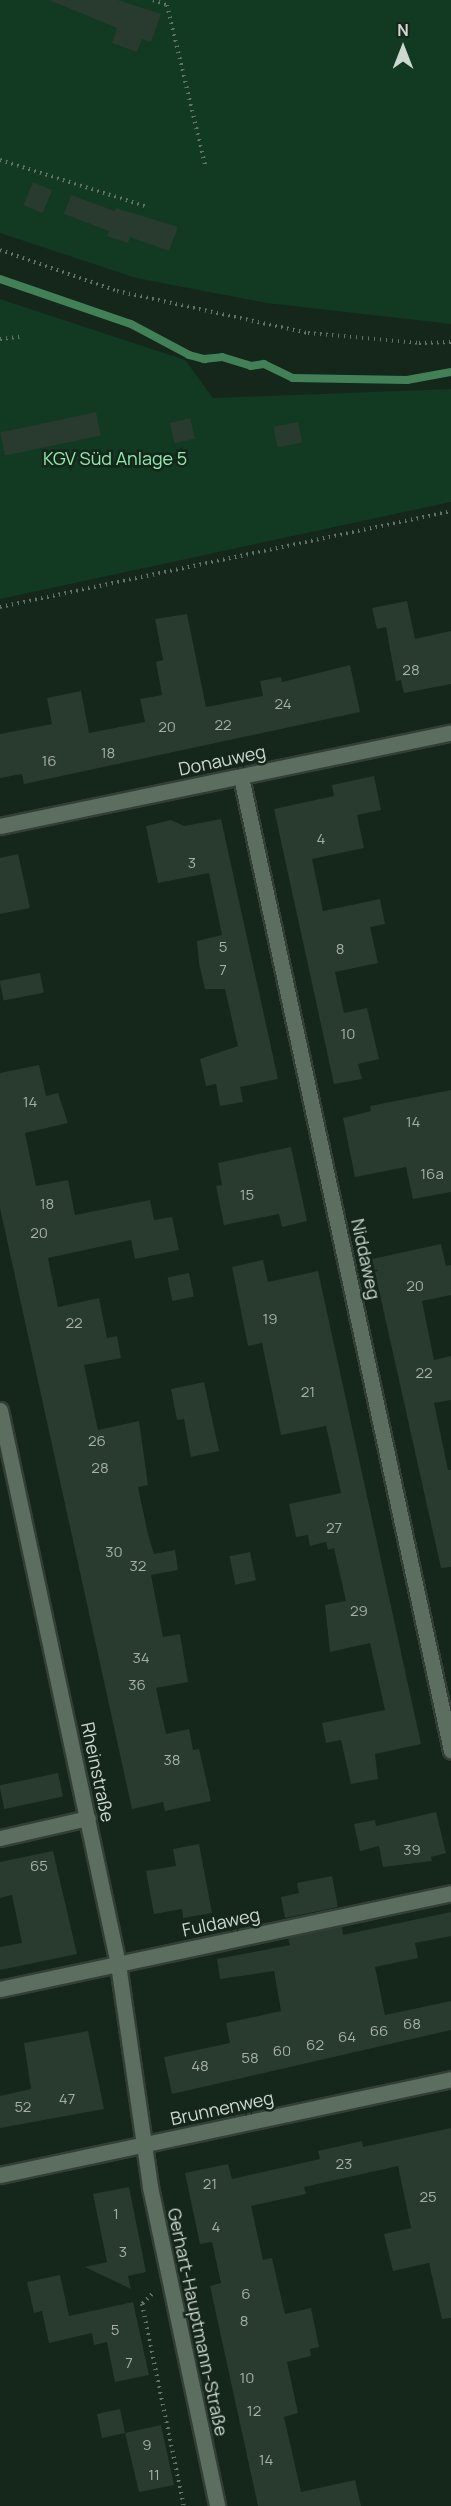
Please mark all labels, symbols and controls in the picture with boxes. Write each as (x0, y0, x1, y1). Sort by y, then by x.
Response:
north arrow (373, 18, 433, 78)
text: N (397, 19, 409, 41)
park label: KGV Süd Anlage 5 (43, 447, 187, 469)
house number: 28 (402, 661, 420, 679)
house number: 24 (274, 695, 292, 713)
house number: 22 (214, 716, 232, 734)
house number: 20 (158, 718, 176, 736)
street label: Donauweg (176, 740, 268, 780)
house number: 18 (101, 744, 115, 762)
house number: 16 (41, 752, 57, 770)
house number: 4 (317, 830, 325, 848)
house number: 3 (188, 854, 196, 872)
house number: 5 (219, 938, 227, 956)
house number: 8 (336, 940, 344, 958)
house number: 7 (219, 961, 227, 979)
house number: 10 (341, 1025, 355, 1043)
house number: 14 (23, 1093, 37, 1111)
house number: 14 (406, 1113, 420, 1131)
house number: 16a (420, 1165, 444, 1183)
house number: 15 (240, 1186, 254, 1204)
house number: 18 (40, 1195, 54, 1213)
street label: Niddaweg (347, 1217, 385, 1301)
house number: 20 (30, 1224, 48, 1242)
house number: 20 (406, 1277, 424, 1295)
house number: 19 (262, 1310, 278, 1328)
house number: 22 (65, 1314, 83, 1332)
house number: 22 (415, 1364, 433, 1382)
house number: 21 (301, 1383, 315, 1401)
house number: 26 (88, 1432, 106, 1450)
house number: 28 (91, 1459, 109, 1477)
house number: 27 (326, 1519, 342, 1537)
house number: 30 (105, 1543, 123, 1561)
house number: 32 (130, 1557, 146, 1575)
house number: 29 (350, 1602, 368, 1620)
house number: 34 (132, 1649, 150, 1667)
house number: 36 (128, 1676, 146, 1694)
street label: Rheinstraße (77, 1720, 119, 1824)
house number: 38 (163, 1751, 181, 1769)
house number: 39 (403, 1841, 421, 1859)
house number: 65 (30, 1857, 48, 1875)
street label: Fuldaweg (180, 1903, 262, 1941)
house number: 68 (403, 2015, 421, 2033)
house number: 66 (370, 2022, 388, 2040)
house number: 64 (338, 2028, 356, 2046)
house number: 62 (306, 2036, 324, 2054)
house number: 60 (273, 2042, 291, 2060)
house number: 58 (241, 2049, 259, 2067)
house number: 48 (191, 2057, 209, 2075)
street label: Brunnenweg (168, 2087, 276, 2129)
house number: 47 (59, 2090, 75, 2108)
house number: 52 (15, 2098, 31, 2116)
house number: 23 (336, 2155, 352, 2173)
house number: 21 (203, 2175, 217, 2193)
house number: 25 (419, 2188, 437, 2206)
house number: 1 (113, 2205, 119, 2223)
street label: Gerhart-Hauptmann-Straße (163, 2206, 233, 2438)
house number: 4 (212, 2218, 220, 2236)
house number: 3 (119, 2243, 127, 2261)
house number: 6 (241, 2285, 251, 2303)
house number: 8 (240, 2312, 248, 2330)
house number: 5 (111, 2321, 119, 2339)
house number: 7 (125, 2354, 133, 2372)
house number: 10 (240, 2369, 254, 2387)
house number: 12 (247, 2402, 261, 2420)
house number: 9 (142, 2436, 152, 2454)
house number: 14 (259, 2451, 273, 2469)
house number: 11 (148, 2466, 160, 2484)

